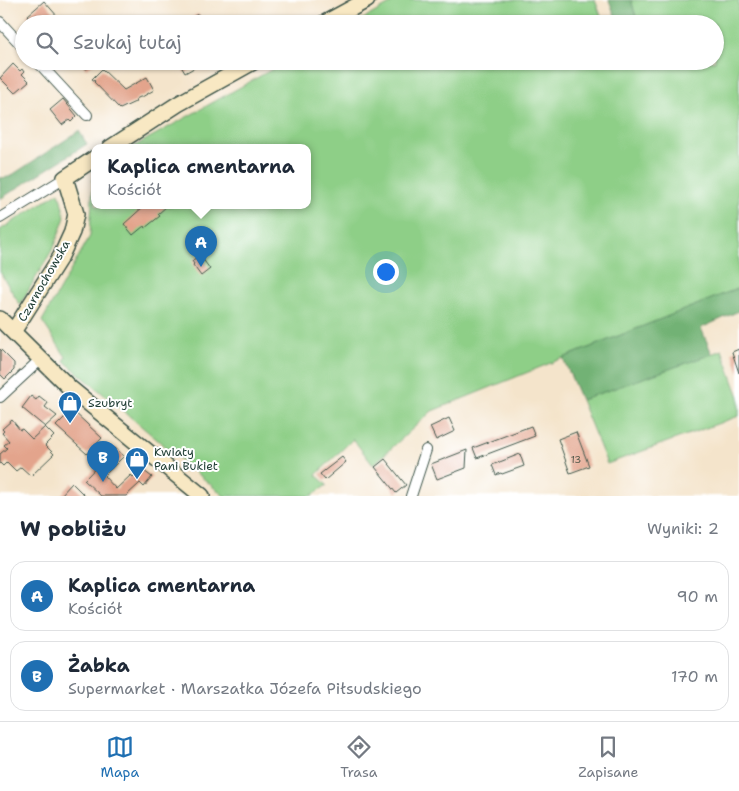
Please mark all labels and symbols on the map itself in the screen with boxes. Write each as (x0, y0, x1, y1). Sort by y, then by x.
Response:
pin: A (185, 226, 217, 267)
street label: Czarnochowska (14, 237, 74, 325)
your location (373, 259, 399, 285)
shop icon: Szubryt (57, 390, 83, 424)
place label: Szubryt (88, 395, 133, 411)
pin: B (87, 441, 119, 482)
place label: Kwiaty Pani Bukiet (154, 444, 218, 474)
shop icon: Kwiaty Pani Bukiet (124, 446, 150, 480)
house number: 13 (571, 453, 581, 466)

